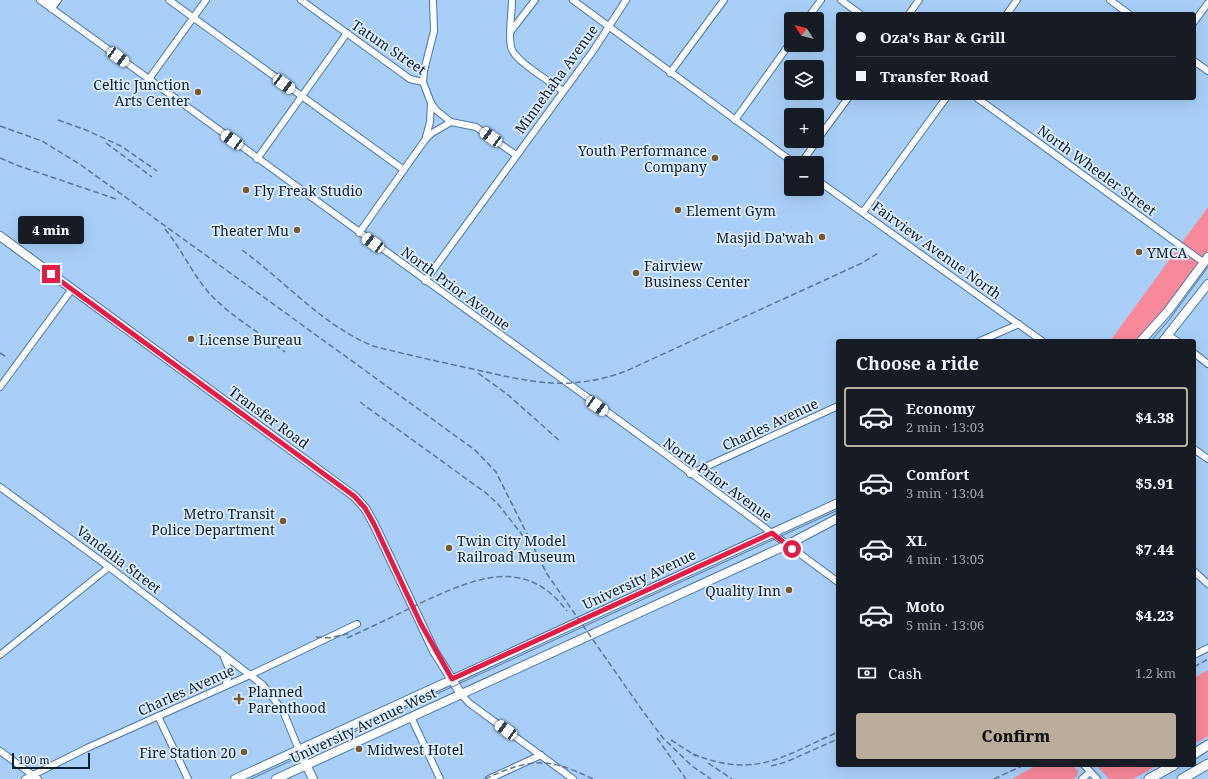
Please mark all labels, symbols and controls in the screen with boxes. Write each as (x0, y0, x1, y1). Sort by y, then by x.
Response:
north arrow (784, 12, 824, 52)
map controls (784, 12, 824, 196)
street label: Tatum Street (348, 15, 430, 79)
street label: Minnehaha Avenue (510, 21, 602, 137)
text: Oza's Bar & Grill (880, 27, 1006, 47)
car (105, 45, 131, 69)
button: layers (784, 60, 824, 100)
text: Transfer Road (880, 66, 989, 86)
car (271, 72, 297, 96)
place label: Celtic Junction Arts Center (93, 75, 190, 110)
marker: Celtic Junction Arts Center (193, 87, 203, 97)
button: + (784, 108, 824, 148)
street label: North Wheeler Street (1034, 120, 1160, 220)
car (478, 125, 504, 149)
car (219, 128, 245, 152)
place label: Youth Performance Company (577, 141, 707, 176)
marker: Youth Performance Company (710, 153, 720, 163)
button: − (784, 156, 824, 196)
place label: Fly Freak Studio (254, 181, 363, 200)
marker: Fly Freak Studio (241, 185, 251, 195)
street label: Fairview Avenue North (869, 197, 1005, 303)
place label: Element Gym (686, 201, 776, 220)
marker: Element Gym (673, 205, 683, 215)
callout: 4 min (18, 216, 84, 244)
text: 4 min (32, 221, 70, 239)
place label: Theater Mu (211, 221, 289, 240)
marker: Theater Mu (292, 225, 302, 235)
place label: Masjid Da'wah (716, 228, 814, 247)
car (360, 231, 386, 255)
marker: Masjid Da'wah (817, 232, 827, 242)
street label: North Prior Avenue (398, 242, 514, 334)
place label: YMCA (1146, 243, 1187, 262)
marker: YMCA (1134, 247, 1144, 257)
place label: Fairview Business Center (644, 256, 750, 291)
route end (42, 265, 60, 283)
marker: Fairview Business Center (631, 268, 641, 278)
place label: License Bureau (199, 330, 302, 349)
marker: License Bureau (186, 334, 196, 344)
text: Choose a ride (856, 351, 979, 375)
street label: Transfer Road (225, 381, 313, 453)
street label: Charles Avenue (719, 393, 821, 455)
car (584, 394, 610, 418)
text: Economy (906, 398, 975, 418)
icon: car (858, 399, 894, 435)
text: $4.38 (1135, 407, 1174, 427)
text: 2 min · 13:03 (906, 418, 984, 436)
street label: North Prior Avenue (660, 433, 776, 525)
text: Comfort (906, 464, 969, 484)
icon: car (858, 465, 894, 501)
text: $5.91 (1135, 473, 1174, 493)
text: 3 min · 13:04 (906, 484, 984, 502)
place label: Metro Transit Police Department (151, 504, 275, 539)
marker: Metro Transit Police Department (278, 516, 288, 526)
street label: Vandalia Street (73, 521, 165, 597)
text: XL (906, 530, 927, 550)
place label: Twin City Model Railroad Museum (457, 531, 576, 566)
icon: car (858, 531, 894, 567)
text: $7.44 (1135, 539, 1174, 559)
route start (783, 540, 801, 558)
marker: Twin City Model Railroad Museum (444, 543, 454, 553)
street label: University Avenue (579, 544, 699, 614)
text: 4 min · 13:05 (906, 550, 984, 568)
place label: Quality Inn (705, 581, 781, 600)
marker: Quality Inn (784, 585, 794, 595)
text: Moto (906, 596, 945, 616)
icon: car (858, 597, 894, 633)
text: $4.23 (1135, 605, 1174, 625)
text: 5 min · 13:06 (906, 616, 984, 634)
street label: Charles Avenue (135, 660, 237, 720)
icon: cash (856, 662, 878, 684)
text: Cash (888, 663, 922, 683)
text: 1.2 km (1135, 664, 1176, 682)
place label: Planned Parenthood (248, 682, 326, 717)
street label: University Avenue West (287, 683, 439, 767)
marker: Planned Parenthood (233, 693, 245, 705)
button: Confirm (856, 713, 1176, 759)
car (493, 718, 519, 742)
place label: Midwest Hotel (367, 740, 464, 759)
place label: Fire Station 20 (139, 743, 236, 762)
marker: Midwest Hotel (354, 744, 364, 754)
marker: Fire Station 20 (239, 747, 249, 757)
scale bar (12, 751, 90, 770)
text: 100 m (18, 752, 50, 767)

